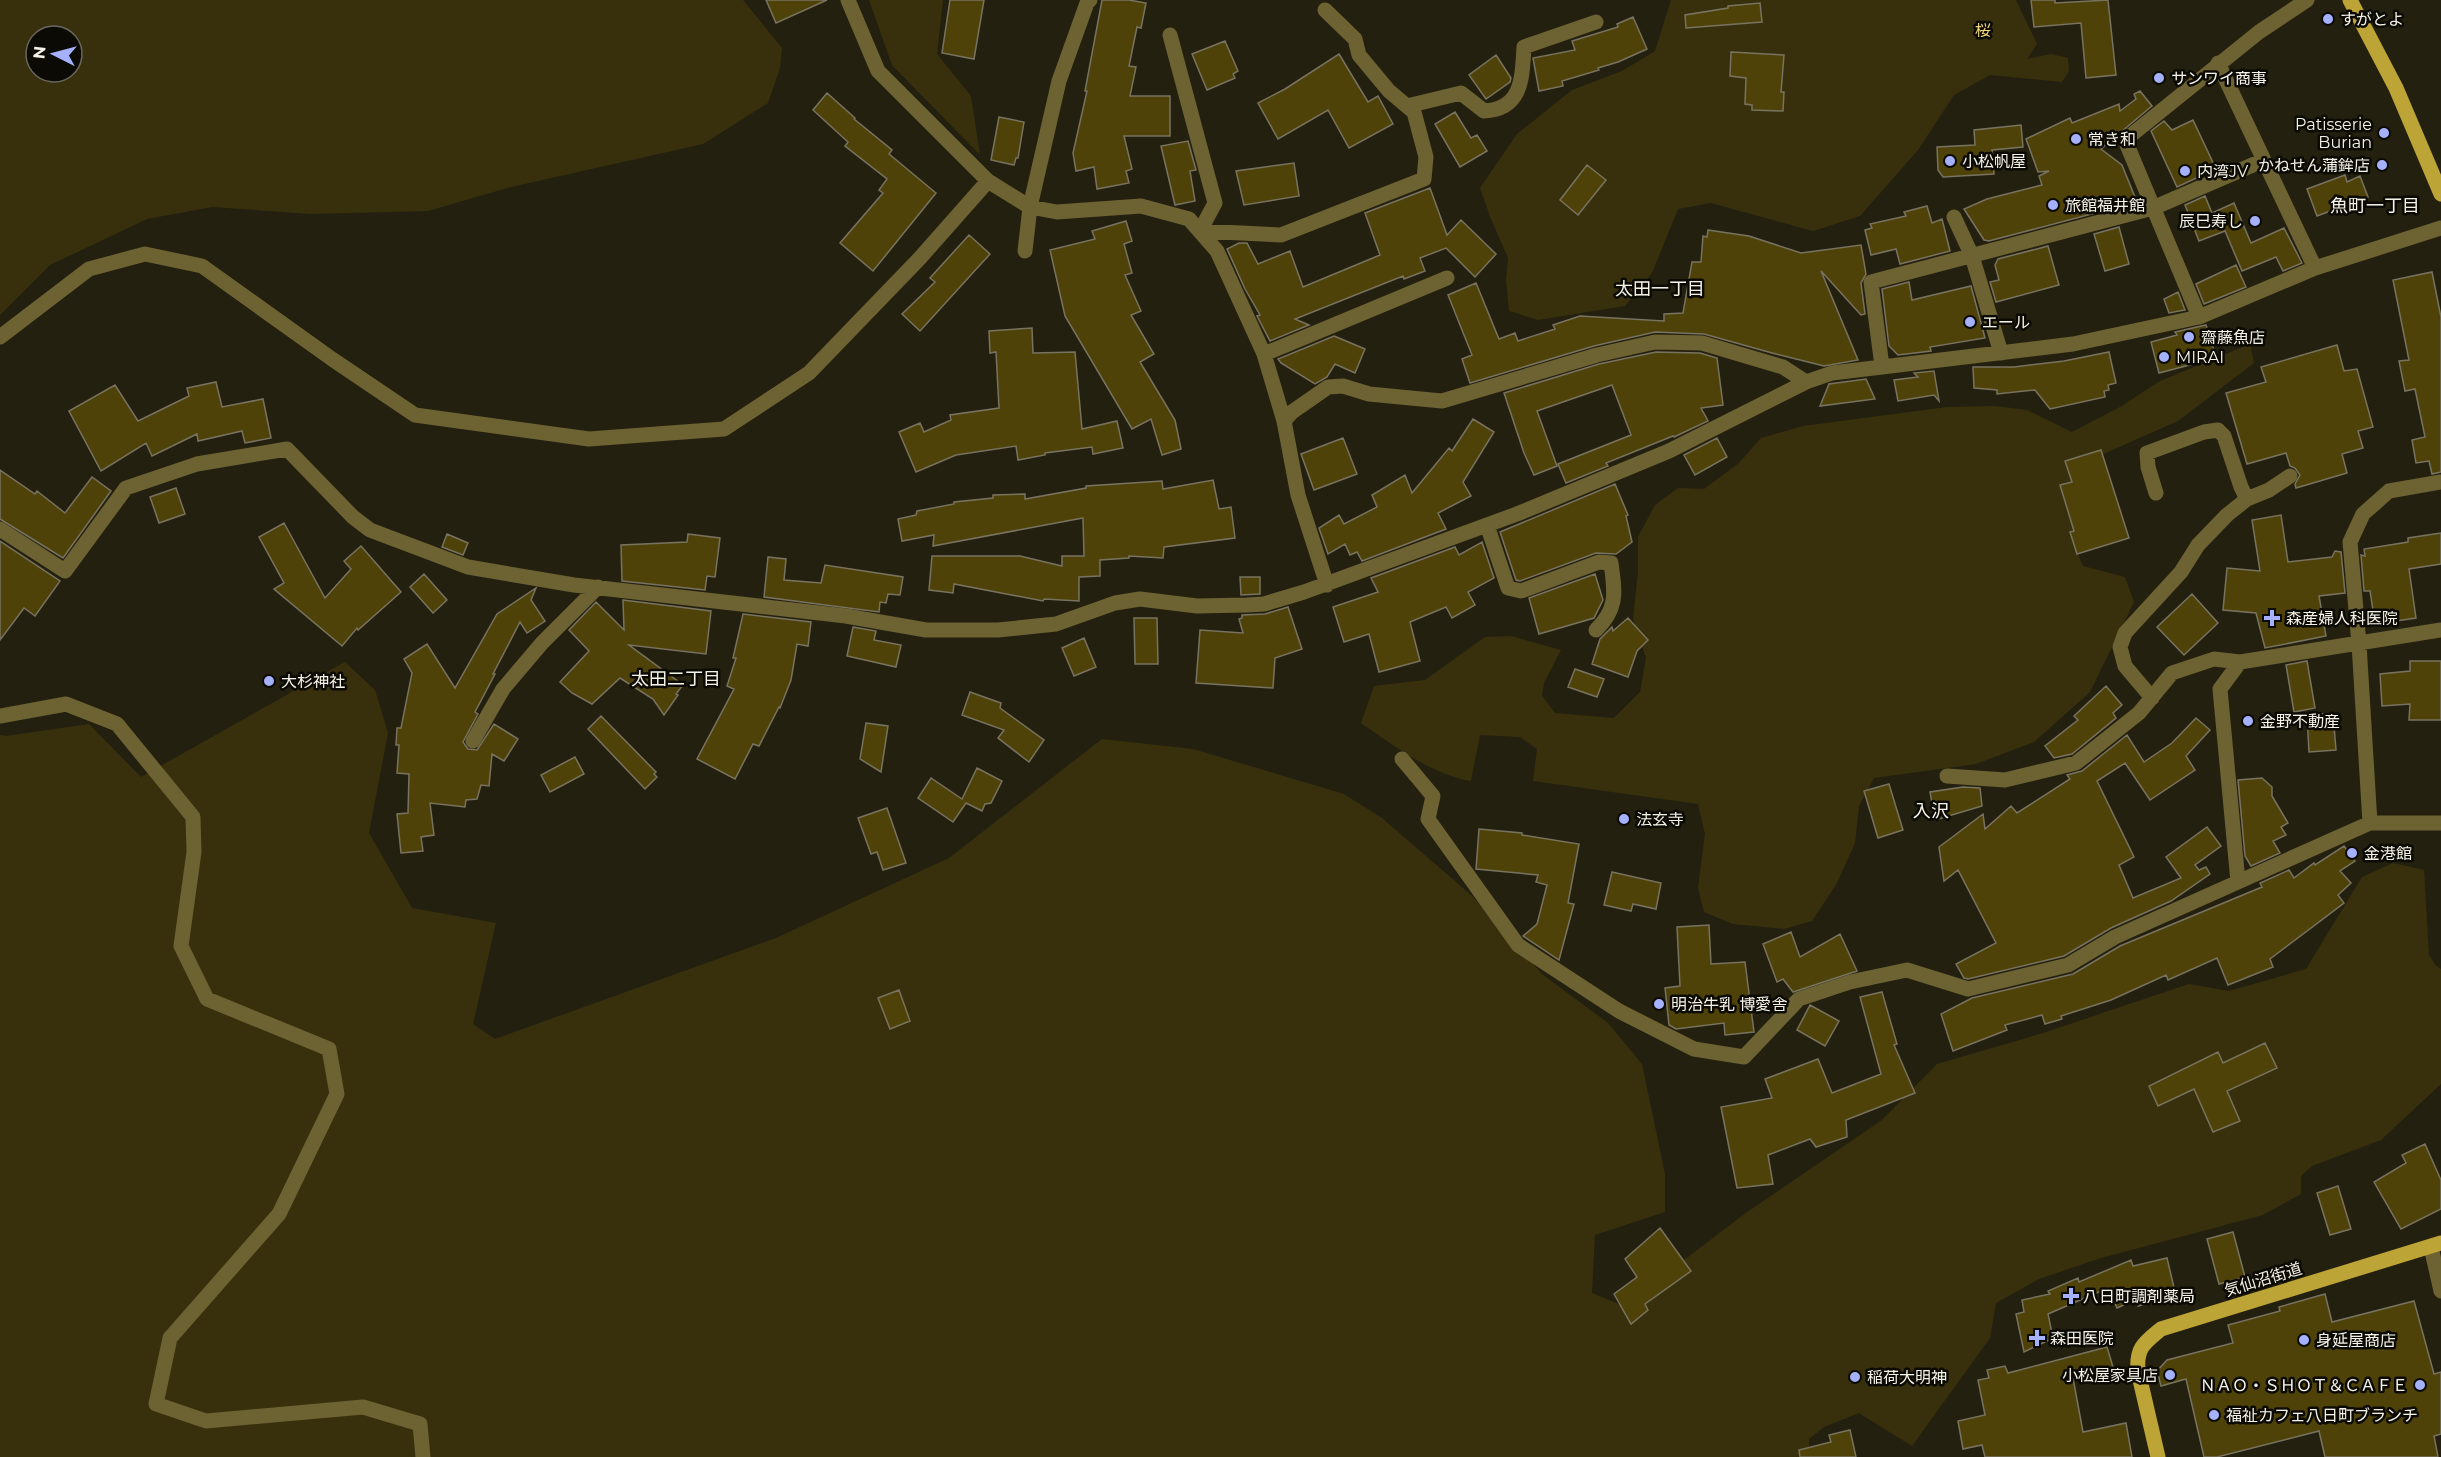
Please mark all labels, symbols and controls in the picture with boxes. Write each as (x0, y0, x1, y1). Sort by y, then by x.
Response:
place label: すがとよ (2340, 10, 2404, 29)
marker: すがとよ (2321, 12, 2335, 26)
park label: 桜 (1975, 21, 1991, 40)
north arrow (24, 24, 84, 84)
text: N (29, 45, 50, 60)
place label: サンワイ商事 (2171, 69, 2267, 88)
marker: サンワイ商事 (2152, 71, 2166, 85)
place label: Patisserie Burian (2295, 115, 2372, 152)
marker: Patisserie Burian (2377, 126, 2391, 140)
place label: 常き和 (2088, 130, 2136, 149)
marker: 常き和 (2069, 132, 2083, 146)
place label: 小松帆屋 (1962, 152, 2026, 171)
marker: 小松帆屋 (1943, 154, 1957, 168)
place label: かねせん蒲鉾店 (2258, 156, 2370, 175)
marker: かねせん蒲鉾店 (2375, 158, 2389, 172)
place label: 内湾JV (2197, 162, 2249, 181)
marker: 内湾JV (2178, 164, 2192, 178)
district label: 魚町一丁目 (2330, 195, 2420, 217)
place label: 旅館福井館 (2065, 196, 2145, 215)
marker: 旅館福井館 (2046, 198, 2060, 212)
place label: 辰巳寿し (2179, 212, 2243, 231)
marker: 辰巳寿し (2248, 214, 2262, 228)
district label: 太田一丁目 (1615, 278, 1705, 300)
place label: エール (1982, 313, 2030, 332)
marker: エール (1963, 315, 1977, 329)
place label: 齋藤魚店 (2201, 328, 2265, 347)
marker: 齋藤魚店 (2182, 330, 2196, 344)
place label: MIRAI (2176, 348, 2224, 367)
marker: MIRAI (2157, 350, 2171, 364)
marker: 森産婦人科医院 (2263, 609, 2281, 627)
place label: 森産婦人科医院 (2286, 609, 2398, 628)
district label: 太田二丁目 (631, 668, 721, 690)
place label: 大杉神社 (281, 672, 345, 691)
marker: 大杉神社 (262, 674, 276, 688)
place label: 金野不動産 (2260, 712, 2340, 731)
marker: 金野不動産 (2241, 714, 2255, 728)
district label: 入沢 (1913, 800, 1949, 822)
place label: 法玄寺 (1636, 810, 1684, 829)
marker: 法玄寺 (1617, 812, 1631, 826)
place label: 金港館 (2364, 844, 2412, 863)
marker: 金港館 (2345, 846, 2359, 860)
place label: 明治牛乳 博愛舎 (1671, 995, 1787, 1014)
marker: 明治牛乳 博愛舎 (1652, 997, 1666, 1011)
street label: 気仙沼街道 (2222, 1259, 2304, 1300)
place label: 八日町調剤薬局 (2083, 1287, 2195, 1306)
marker: 八日町調剤薬局 (2064, 1289, 2078, 1303)
marker: 森田医院 (2028, 1329, 2046, 1347)
place label: 森田医院 (2050, 1329, 2114, 1348)
place label: 身延屋商店 (2316, 1331, 2396, 1350)
marker: 身延屋商店 (2297, 1333, 2311, 1347)
place label: 小松屋家具店 (2062, 1366, 2158, 1385)
place label: 稲荷大明神 (1867, 1368, 1947, 1387)
marker: 小松屋家具店 (2163, 1368, 2177, 1382)
marker: 稲荷大明神 (1848, 1370, 1862, 1384)
place label: ＮＡＯ・ＳＨＯＴ＆ＣＡＦＥ (2200, 1376, 2408, 1395)
marker: ＮＡＯ・ＳＨＯＴ＆ＣＡＦＥ (2413, 1378, 2427, 1392)
place label: 福祉カフェ八日町ブランチ (2226, 1406, 2418, 1425)
marker: 福祉カフェ八日町ブランチ (2207, 1408, 2221, 1422)

